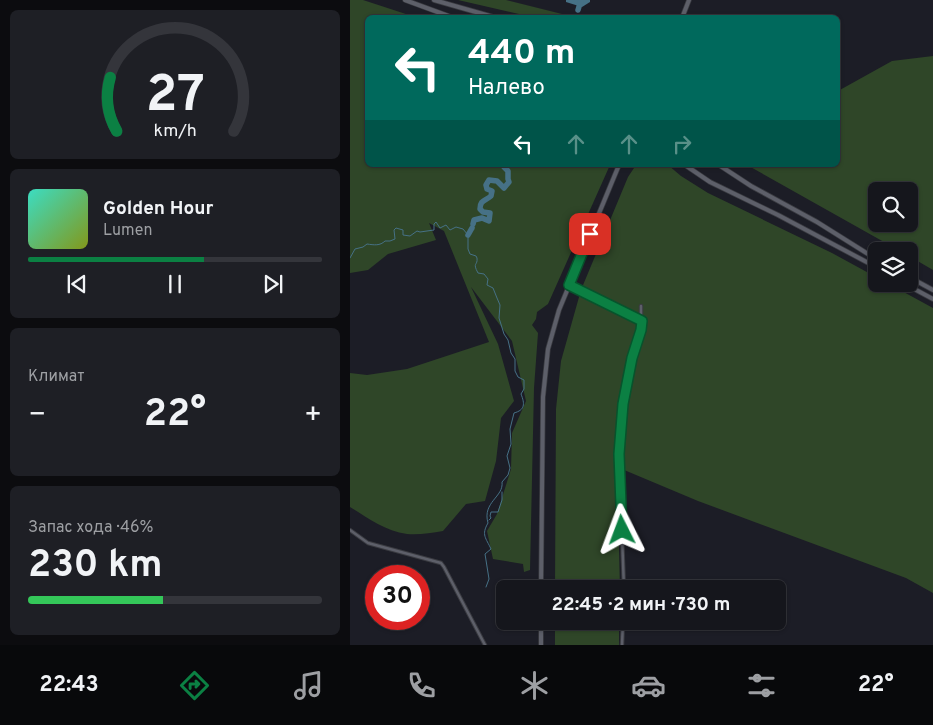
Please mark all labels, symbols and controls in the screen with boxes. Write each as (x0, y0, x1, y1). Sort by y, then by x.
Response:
text: 440 m (468, 32, 575, 76)
icon: left (385, 35, 450, 100)
text: 27 (145, 64, 205, 130)
text: Налево (468, 75, 545, 102)
text: km/h (153, 120, 197, 143)
icon: left (509, 130, 537, 158)
icon: ahead (562, 130, 590, 158)
icon: ahead (615, 130, 643, 158)
icon: right (668, 130, 696, 158)
map controls (868, 182, 918, 292)
button: search (868, 182, 918, 232)
text: Golden Hour (103, 197, 214, 221)
pin (569, 213, 611, 255)
icon: arrive (576, 220, 604, 248)
text: Lumen (103, 221, 153, 241)
button: layers (868, 242, 918, 292)
icon: previous (63, 270, 91, 298)
icon: pause (161, 270, 189, 298)
icon: next (259, 270, 287, 298)
text: Климат (28, 367, 85, 387)
text: 22° (144, 391, 206, 440)
text: − (28, 398, 46, 434)
text: + (304, 398, 322, 434)
position arrow (595, 503, 647, 555)
text: Запас хода · 46% (28, 518, 153, 538)
text: 230 km (28, 542, 163, 591)
speed limit sign: 30 (365, 565, 430, 630)
text: 22:45 · 2 мин · 730 m (552, 593, 731, 617)
icon: directions (177, 668, 212, 703)
icon: music (291, 668, 326, 703)
icon: phone (404, 668, 439, 703)
icon: climate (517, 668, 552, 703)
icon: car (631, 668, 666, 703)
icon: filters (744, 668, 779, 703)
text: 22:43 (39, 672, 99, 699)
text: 22° (858, 672, 894, 699)

